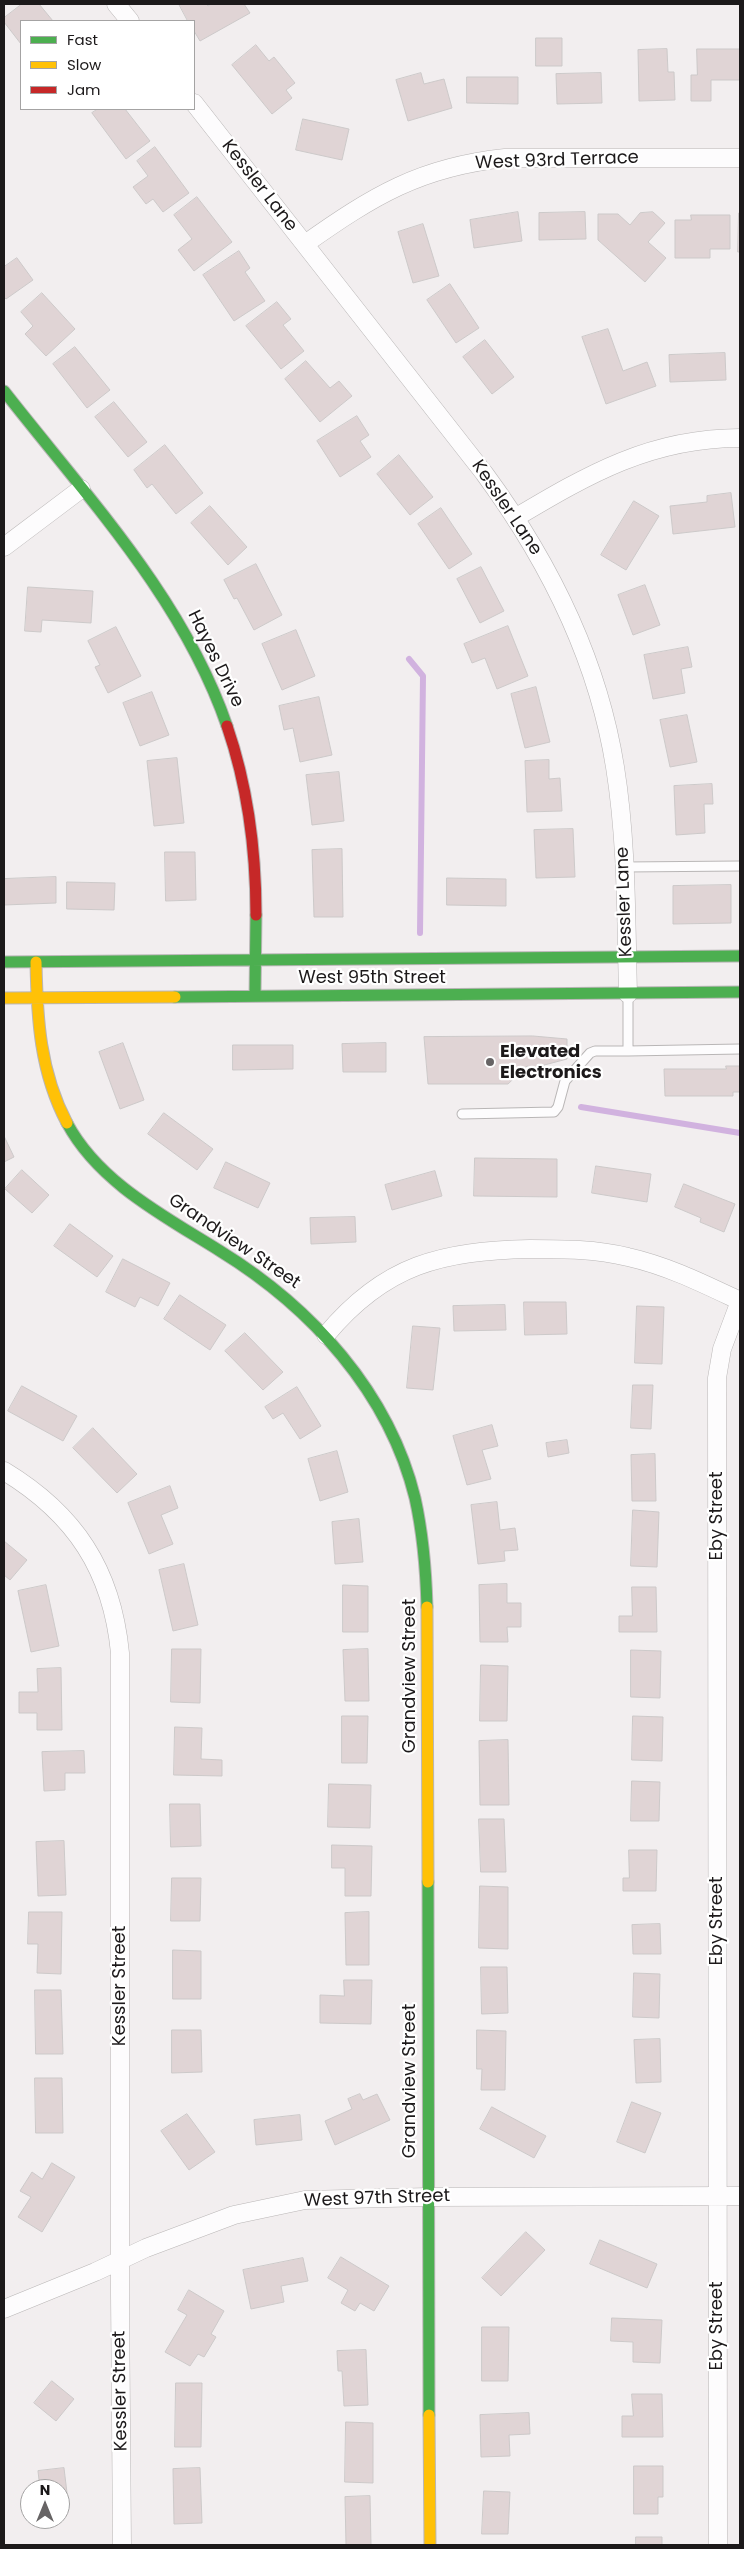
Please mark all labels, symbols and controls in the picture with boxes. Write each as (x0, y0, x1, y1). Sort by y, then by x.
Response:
legend (20, 20, 195, 110)
text: Fast (67, 29, 98, 50)
text: Slow (67, 54, 101, 75)
text: Jam (67, 79, 101, 100)
street label: Kessler Lane (216, 136, 302, 236)
street label: West 93rd Terrace (475, 147, 639, 175)
street label: Kessler Lane (466, 456, 546, 560)
street label: Hayes Drive (182, 607, 248, 711)
street label: Kessler Lane (612, 846, 638, 958)
street label: West 95th Street (298, 967, 446, 989)
place label: Elevated Electronics (500, 1041, 602, 1084)
marker: Elevated Electronics (484, 1056, 496, 1068)
street label: Grandview Street (164, 1190, 304, 1294)
street label: Eby Street (706, 1471, 728, 1561)
street label: Grandview Street (399, 1599, 421, 1753)
street label: Eby Street (706, 1876, 728, 1966)
street label: Kessler Street (109, 1926, 131, 2046)
street label: Grandview Street (399, 2004, 421, 2158)
street label: West 97th Street (304, 2186, 450, 2212)
street label: Eby Street (706, 2281, 728, 2371)
street label: Kessler Street (109, 2331, 133, 2451)
north arrow (20, 2479, 70, 2529)
text: N (40, 2480, 50, 2500)

